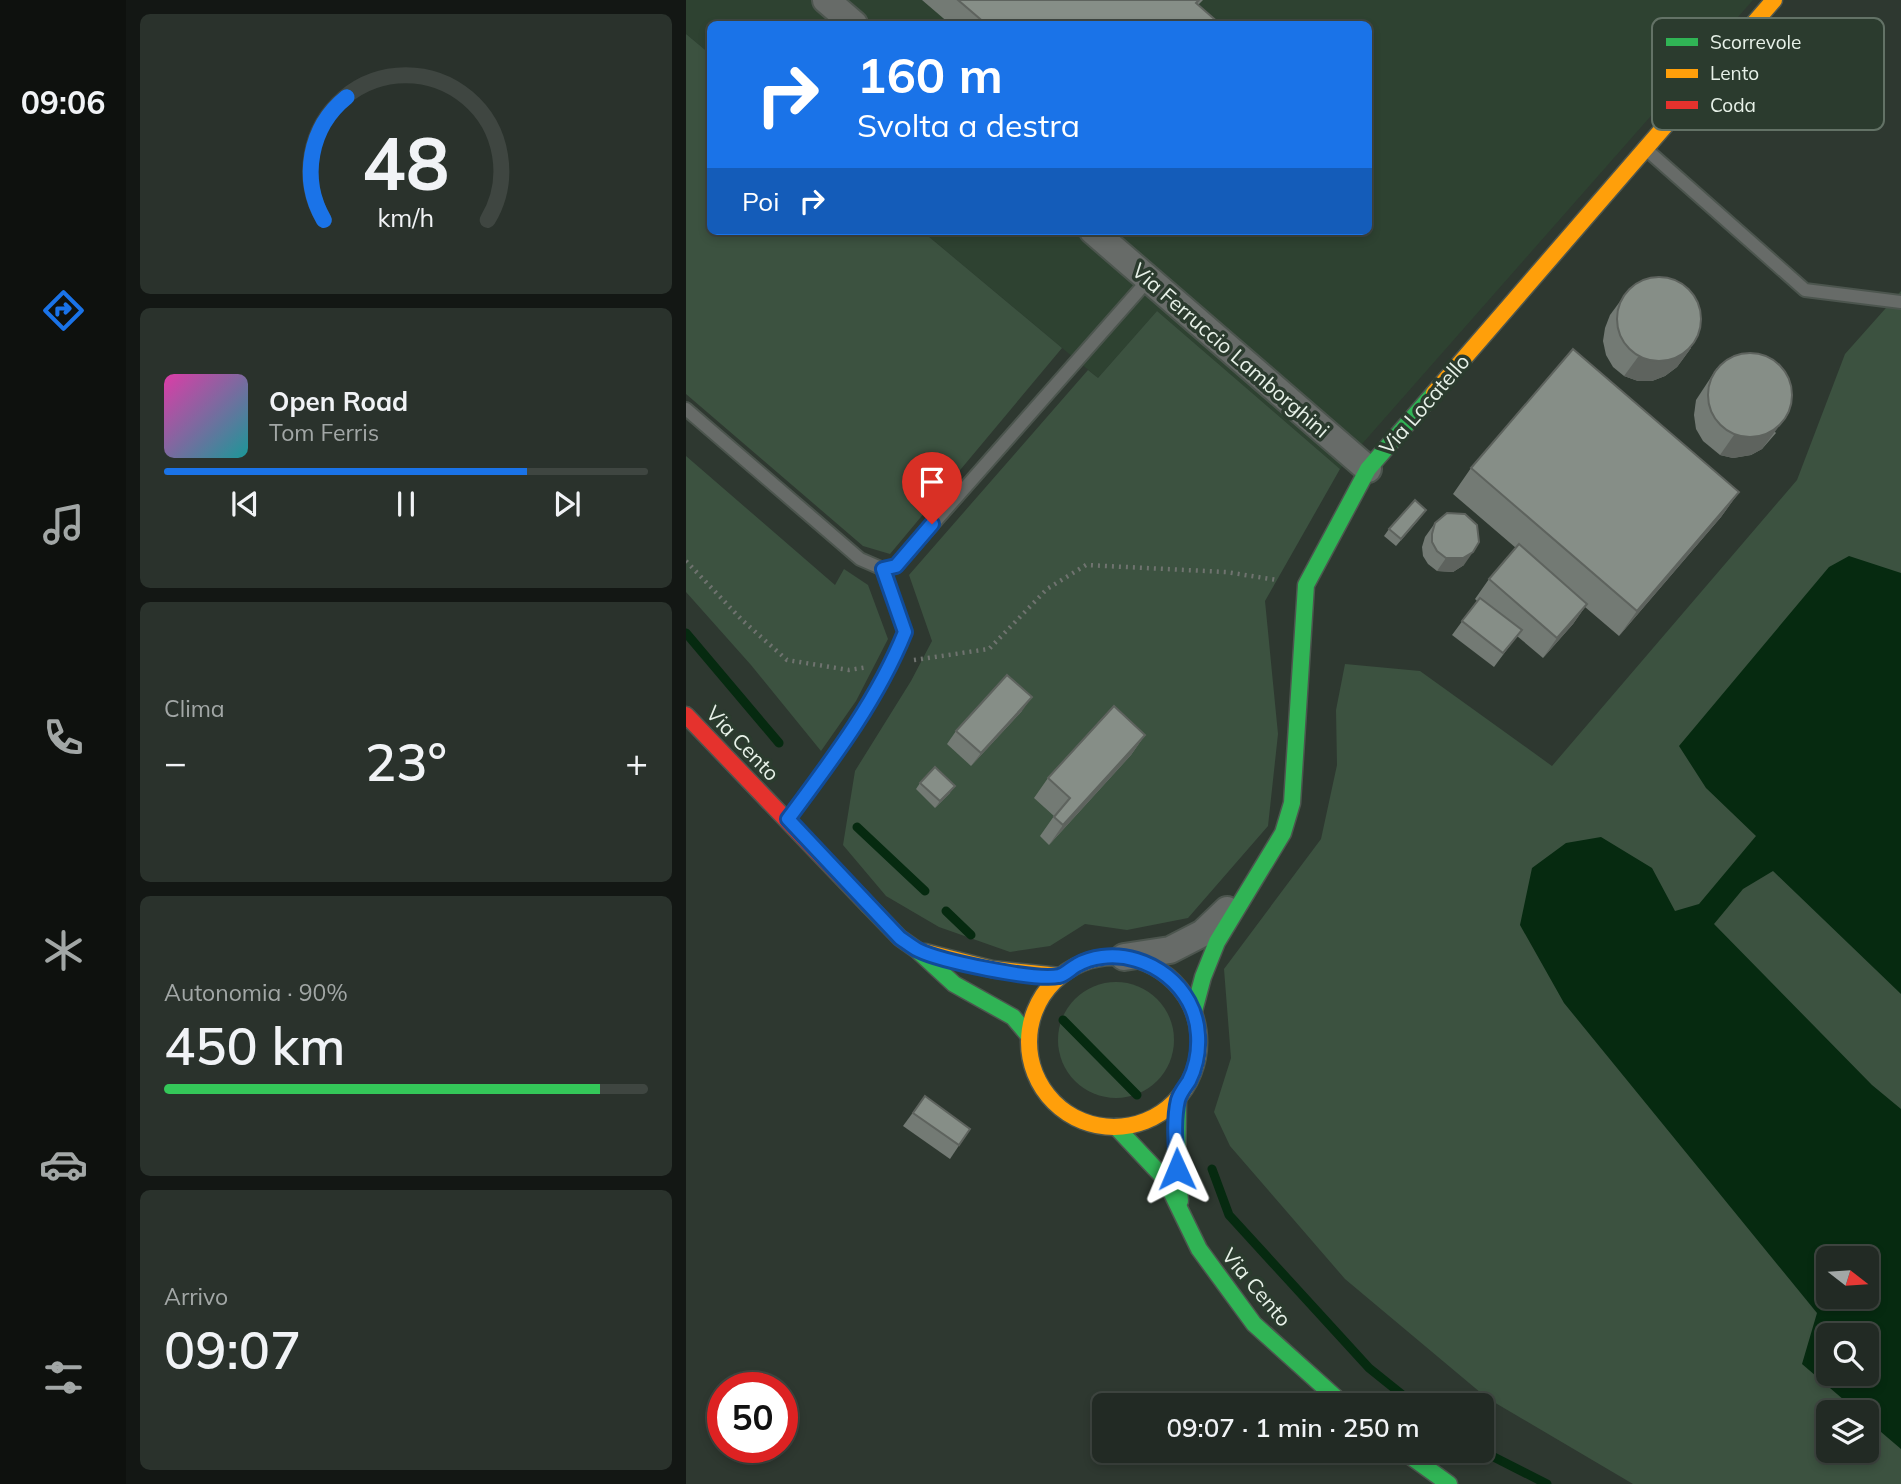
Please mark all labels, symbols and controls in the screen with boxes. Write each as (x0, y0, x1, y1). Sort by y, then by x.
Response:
legend (1652, 18, 1884, 130)
text: Scorrevole (1710, 30, 1801, 54)
text: 160 m (857, 44, 1003, 105)
icon: right (742, 49, 833, 140)
text: Lento (1710, 61, 1759, 85)
text: 09:06 (21, 82, 105, 122)
text: Coda (1710, 93, 1756, 117)
text: Svolta a destra (857, 105, 1080, 145)
text: 48 (362, 117, 450, 208)
icon: right (793, 182, 831, 220)
text: Poi (742, 185, 779, 218)
text: km/h (378, 202, 434, 233)
street label: Via Ferruccio Lamborghini (1127, 257, 1335, 443)
icon: directions (39, 286, 88, 335)
street label: Via Locatello (1373, 348, 1475, 460)
text: Open Road (269, 385, 408, 418)
text: Tom Ferris (269, 418, 379, 447)
pin (902, 452, 962, 524)
icon: arrive (913, 463, 951, 501)
icon: previous (226, 485, 264, 523)
icon: pause (387, 485, 425, 523)
icon: next (548, 485, 586, 523)
icon: music (39, 500, 88, 549)
text: Clima (164, 694, 225, 723)
street label: Via Cento (701, 700, 785, 786)
icon: phone (39, 713, 88, 762)
text: 23° (365, 729, 447, 794)
text: − (164, 738, 187, 786)
text: + (625, 738, 648, 786)
icon: climate (39, 926, 88, 975)
text: Autonomia · 90% (164, 978, 348, 1007)
text: 450 km (164, 1013, 345, 1078)
position arrow (1140, 1132, 1214, 1206)
icon: car (39, 1140, 88, 1189)
street label: Via Cento (1217, 1243, 1297, 1331)
north arrow (1816, 1246, 1880, 1309)
map controls (1816, 1246, 1879, 1463)
text: Arrivo (164, 1282, 228, 1311)
text: 09:07 (164, 1317, 301, 1382)
button: search (1816, 1323, 1879, 1386)
icon: filters (39, 1353, 88, 1402)
speed limit sign: 50 (707, 1372, 798, 1463)
button: layers (1816, 1400, 1879, 1463)
text: 09:07 · 1 min · 250 m (1166, 1411, 1420, 1444)

